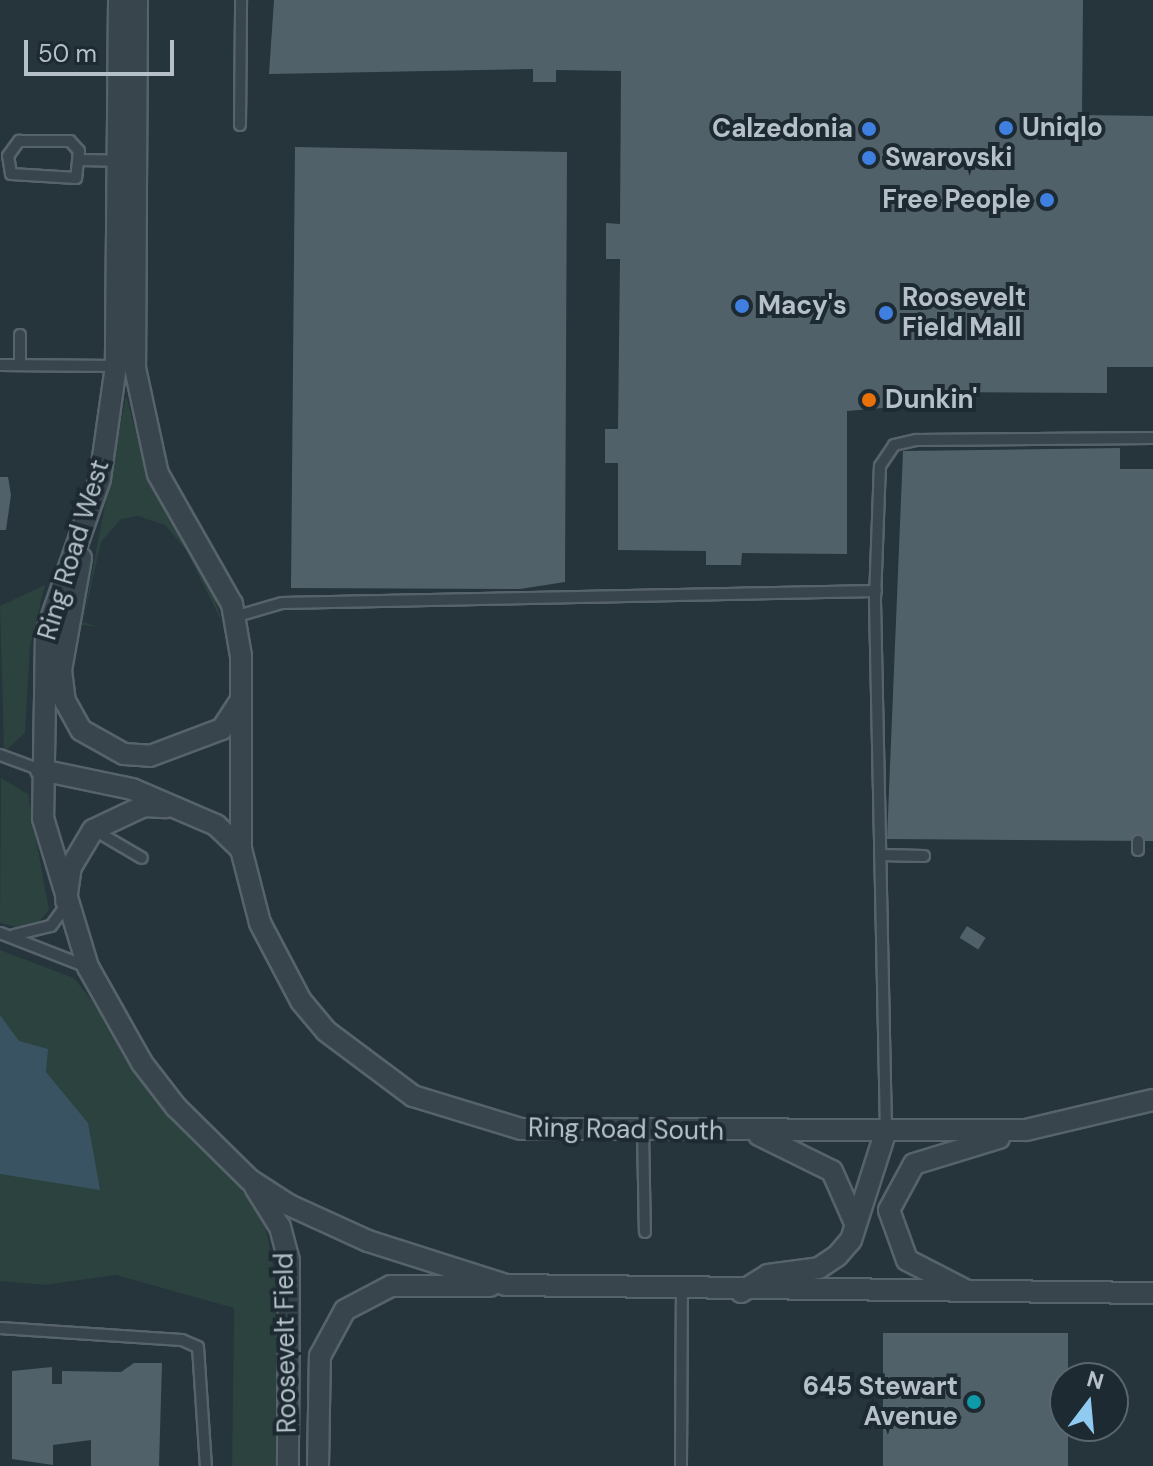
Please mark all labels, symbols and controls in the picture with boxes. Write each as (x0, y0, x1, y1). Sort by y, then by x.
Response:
scale bar (28, 24, 178, 74)
text: 50 m (38, 38, 97, 69)
place label: Uniqlo (1022, 112, 1103, 144)
place label: Calzedonia (712, 113, 853, 145)
marker: Uniqlo (997, 119, 1015, 137)
marker: Calzedonia (860, 120, 878, 138)
place label: Swarovski (885, 142, 1012, 174)
marker: Swarovski (860, 149, 878, 167)
place label: Free People (882, 184, 1031, 216)
marker: Free People (1038, 191, 1056, 209)
place label: Roosevelt Field Mall (902, 282, 1026, 344)
place label: Macy's (758, 290, 847, 322)
marker: Macy's (733, 297, 751, 315)
marker: Roosevelt Field Mall (877, 304, 895, 322)
place label: Dunkin' (885, 384, 977, 416)
marker: Dunkin' (860, 391, 878, 409)
street label: Ring Road West (32, 456, 116, 644)
street label: Ring Road South (528, 1113, 724, 1147)
street label: Roosevelt Field (269, 1252, 303, 1434)
north arrow (1049, 1362, 1129, 1442)
text: N (1083, 1364, 1107, 1397)
place label: 645 Stewart Avenue (803, 1371, 958, 1432)
marker: 645 Stewart Avenue (965, 1393, 983, 1411)

